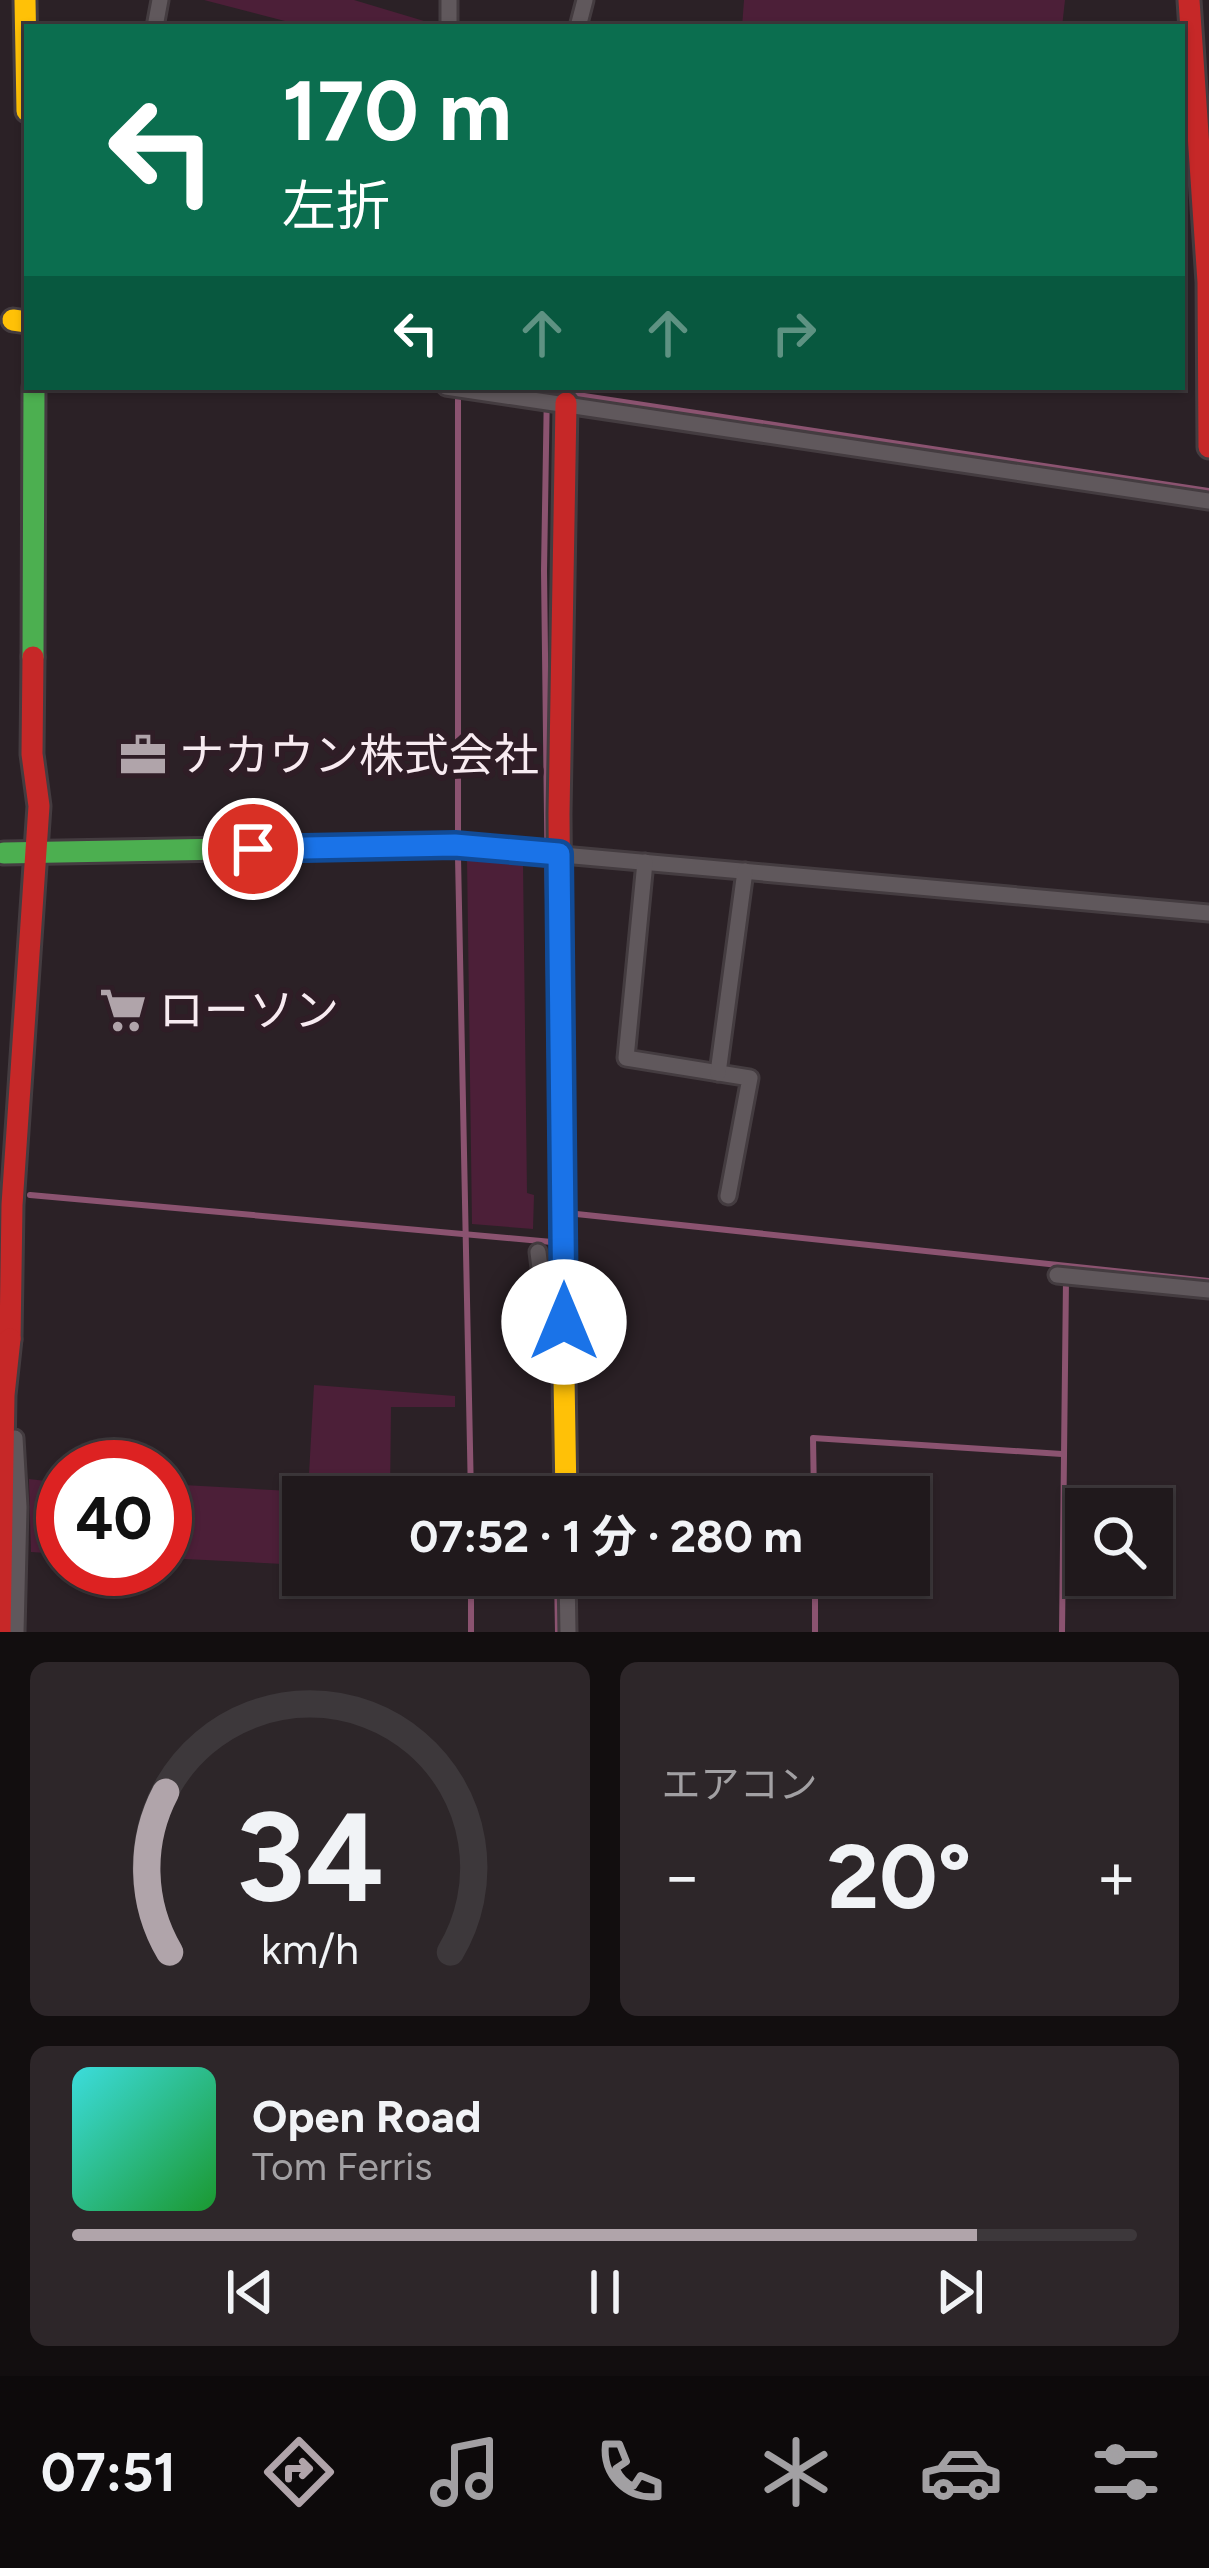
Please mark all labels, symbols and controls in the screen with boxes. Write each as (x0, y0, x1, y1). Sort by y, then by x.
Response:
text: 170 m (282, 60, 512, 161)
icon: left (84, 72, 240, 228)
text: 左折 (282, 174, 390, 239)
icon: left (383, 300, 449, 366)
icon: ahead (509, 300, 575, 366)
icon: ahead (635, 300, 701, 366)
icon: right (761, 300, 827, 366)
place label: ナカウン株式会社 (179, 728, 539, 782)
office icon: ナカウン株式会社 (118, 730, 168, 780)
pin (202, 798, 304, 900)
icon: arrive (220, 816, 286, 882)
place label: ローソン (159, 983, 339, 1037)
supermarket icon: ローソン (98, 985, 148, 1035)
position arrow (501, 1259, 627, 1385)
speed limit sign: 40 (36, 1440, 192, 1596)
map controls (1065, 1488, 1173, 1596)
button: search (1065, 1488, 1173, 1596)
text: 07:52 · 1 分 · 280 m (409, 1509, 803, 1563)
text: エアコン (662, 1761, 818, 1808)
text: 34 (236, 1782, 384, 1932)
text: 20° (827, 1822, 971, 1931)
text: − (662, 1836, 703, 1916)
text: + (1096, 1836, 1137, 1916)
text: km/h (261, 1923, 359, 1975)
text: Open Road (252, 2089, 482, 2143)
text: Tom Ferris (252, 2143, 432, 2190)
icon: previous (217, 2259, 283, 2325)
icon: pause (572, 2259, 638, 2325)
icon: next (927, 2259, 993, 2325)
icon: directions (257, 2430, 341, 2514)
icon: music (423, 2430, 507, 2514)
icon: phone (588, 2430, 672, 2514)
icon: climate (754, 2430, 838, 2514)
icon: car (919, 2430, 1003, 2514)
icon: filters (1084, 2430, 1168, 2514)
text: 07:51 (41, 2440, 176, 2505)

